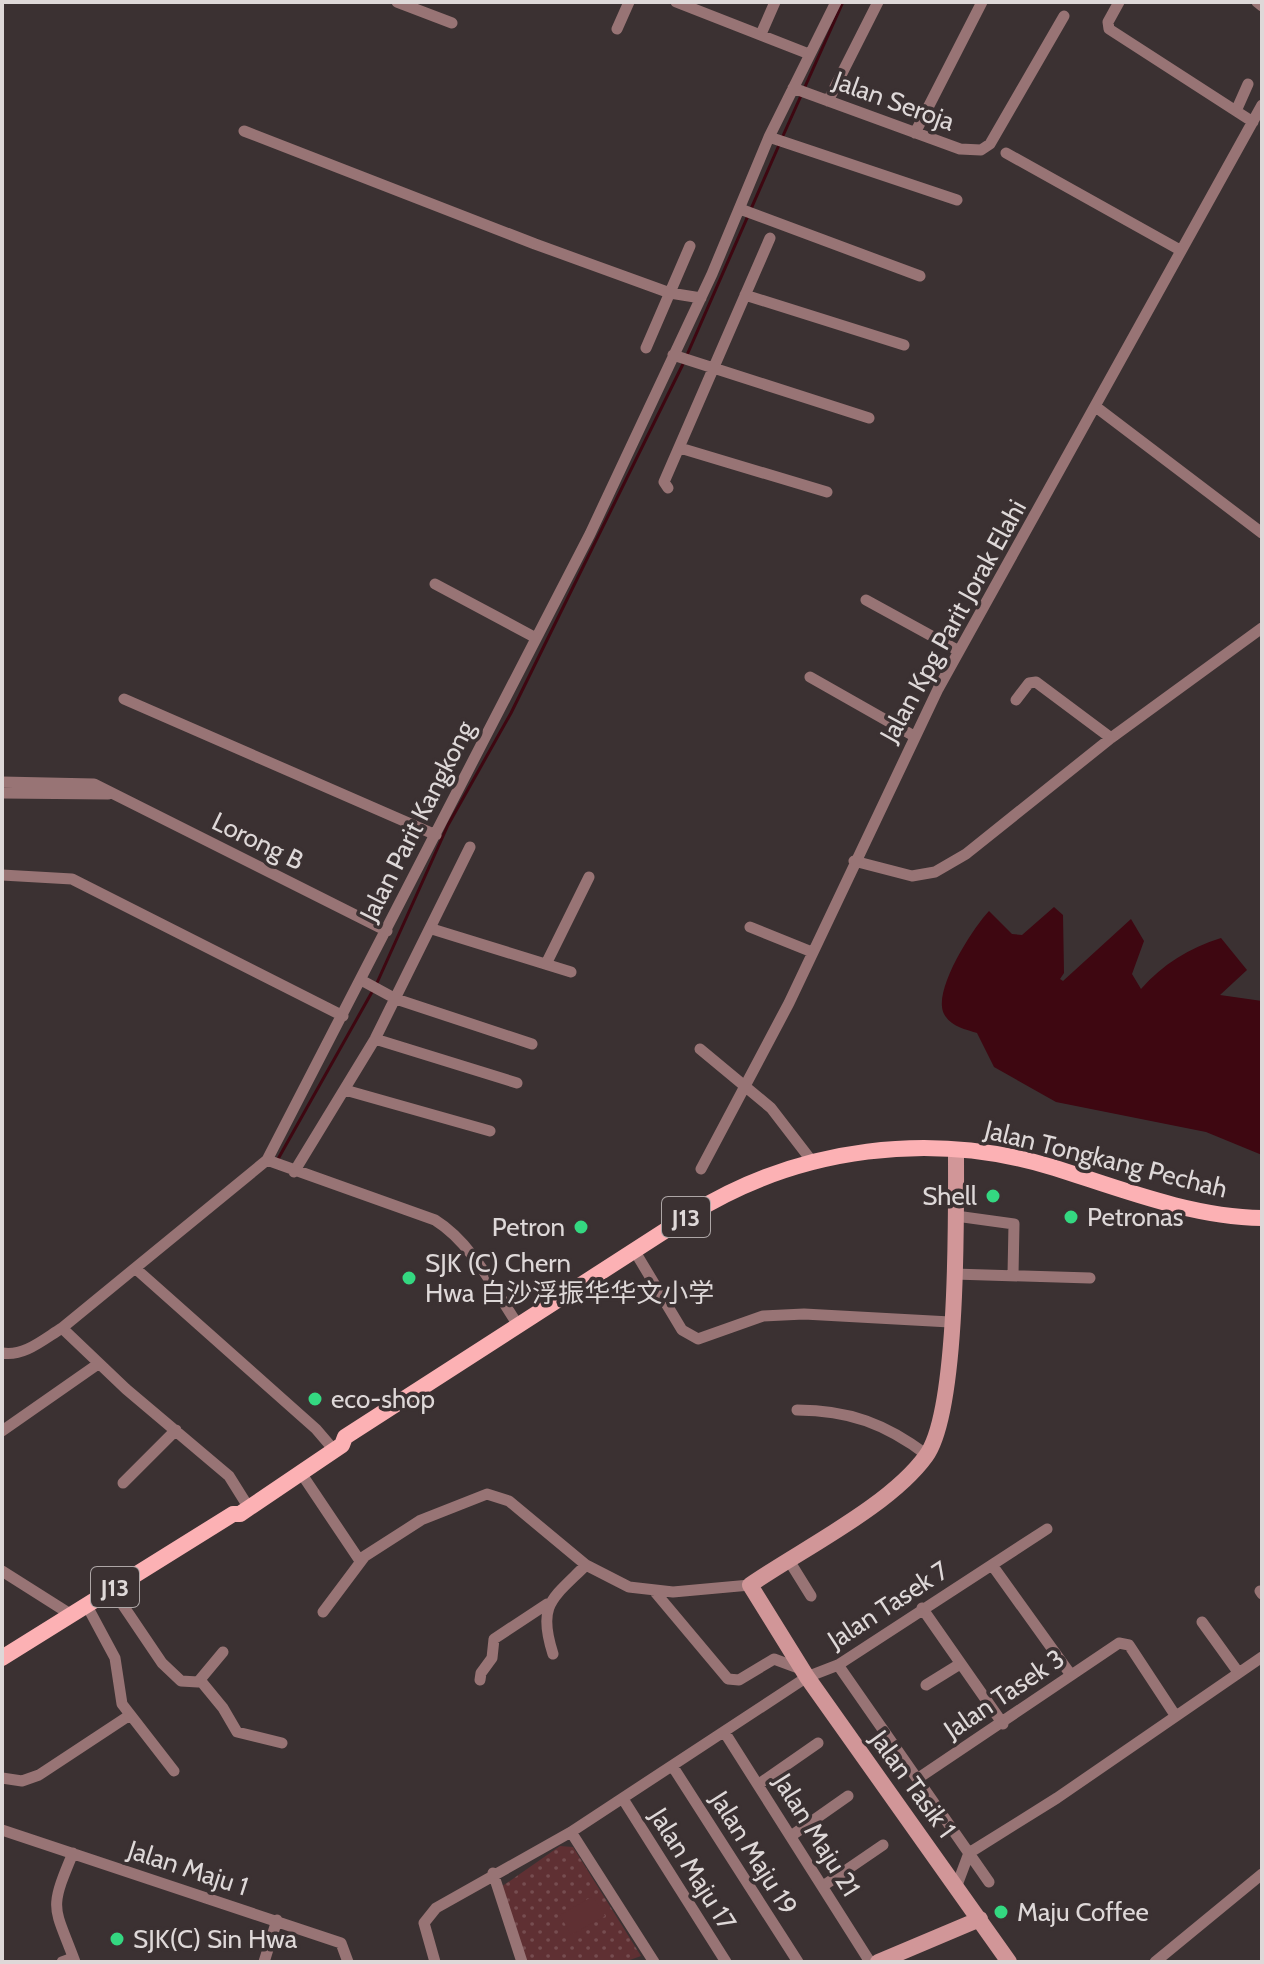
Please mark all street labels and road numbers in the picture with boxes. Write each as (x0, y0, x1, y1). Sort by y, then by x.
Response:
street label: Jalan Seroja (828, 64, 959, 138)
street label: Jalan Kpg Parit Jorak Elahi (872, 494, 1033, 749)
street label: Jalan Parit Kangkong (352, 714, 482, 927)
street label: Lorong B (207, 805, 309, 877)
street label: Jalan Tongkang Pechah (980, 1113, 1231, 1205)
road number: J13 (662, 1197, 710, 1237)
street label: Jalan Tasek 7 (821, 1554, 954, 1656)
road number: J13 (91, 1567, 139, 1607)
street label: Jalan Tasek 3 (937, 1642, 1070, 1746)
street label: Jalan Tasik 1 (863, 1723, 963, 1844)
street label: Jalan Maju 21 (766, 1767, 867, 1902)
street label: Jalan Maju 19 (703, 1785, 805, 1921)
street label: Jalan Maju 17 (642, 1801, 743, 1936)
street label: Jalan Maju 1 (123, 1833, 252, 1902)

